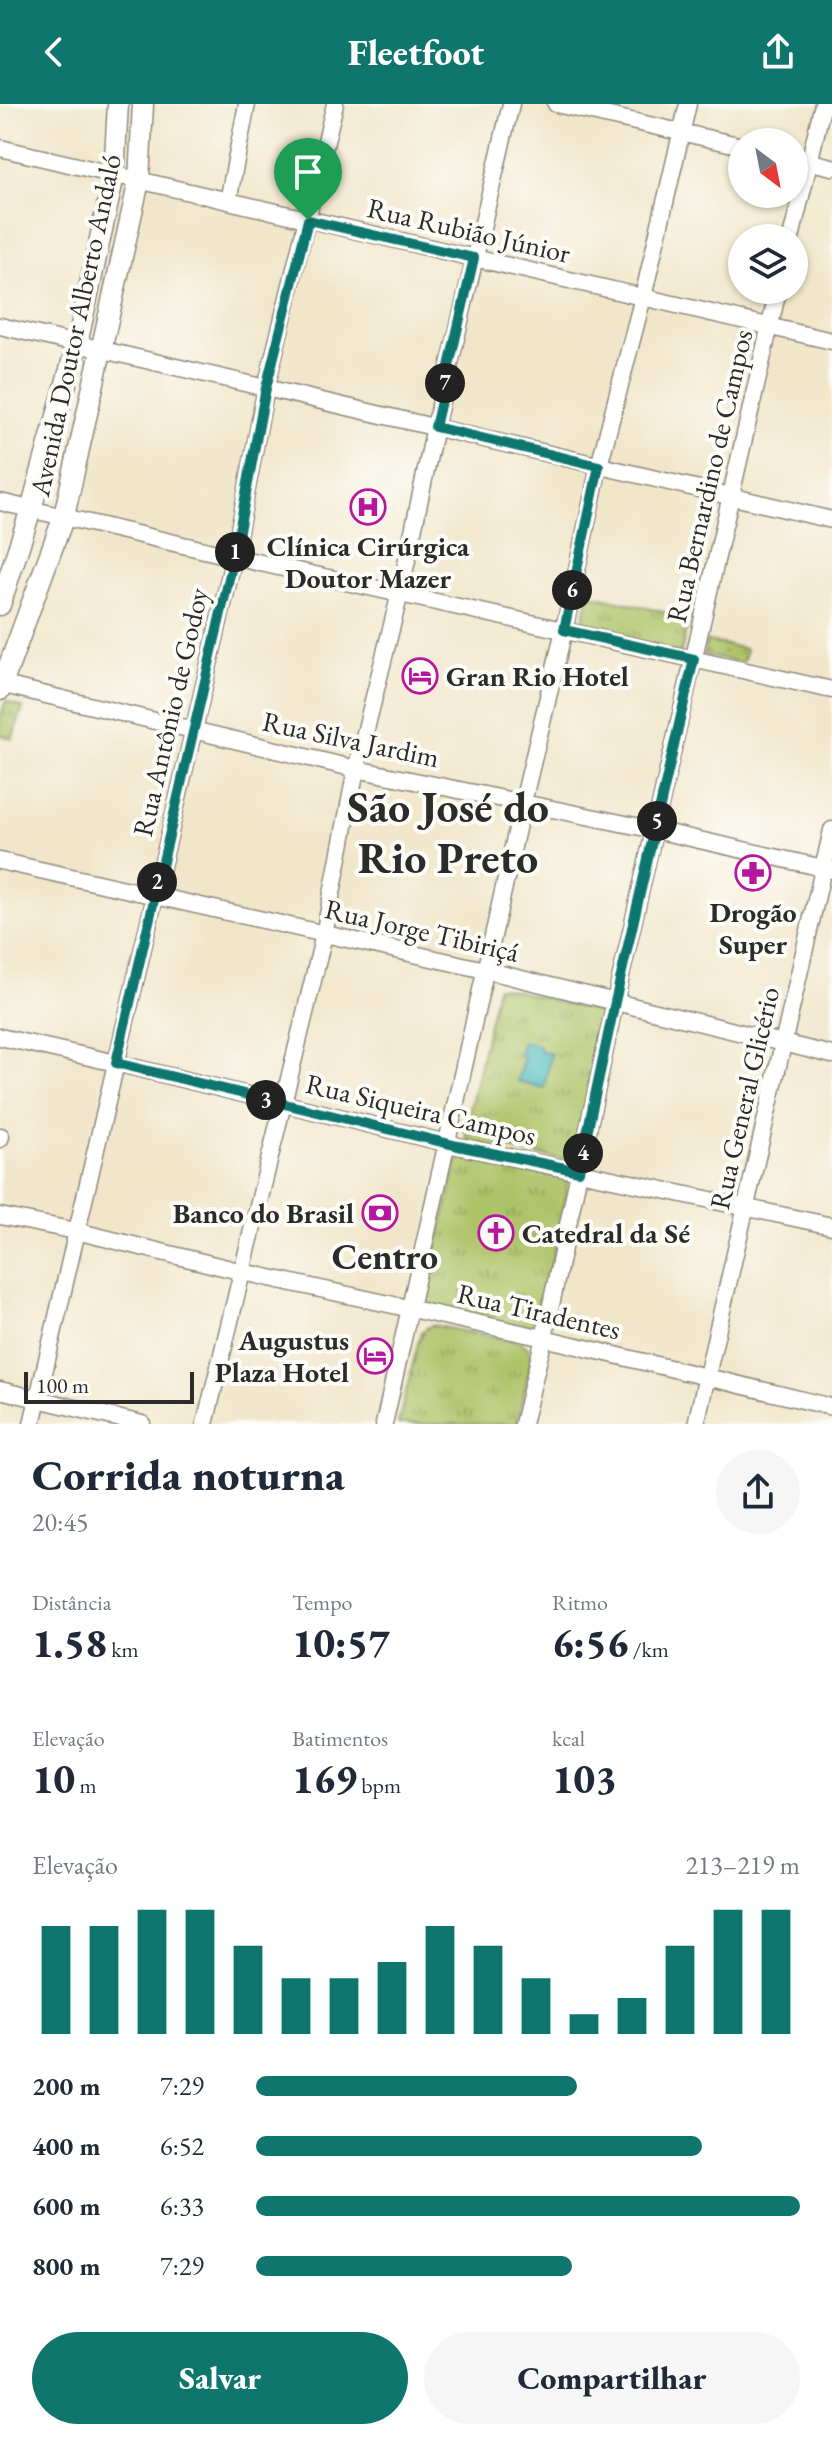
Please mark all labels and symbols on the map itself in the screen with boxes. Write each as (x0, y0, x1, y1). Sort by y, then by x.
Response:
north arrow (728, 128, 808, 208)
pin (274, 138, 342, 220)
street label: Avenida Doutor Alberto Andaló (21, 151, 129, 500)
street label: Rua Rubião Júnior (364, 189, 575, 271)
street label: Rua Bernardino de Campos (658, 326, 760, 626)
pin: 7 (425, 363, 465, 403)
hospital icon: Clínica Cirúrgica Doutor Mazer (349, 488, 387, 526)
place label: Clínica Cirúrgica Doutor Mazer (267, 528, 470, 596)
pin: 1 (215, 532, 255, 572)
pin: 6 (552, 570, 592, 610)
street label: Rua Antônio de Godoy (124, 584, 216, 840)
hotel icon: Gran Rio Hotel (401, 657, 439, 695)
place label: Gran Rio Hotel (446, 658, 629, 694)
street label: Rua Silva Jardim (259, 703, 443, 775)
district label: São José do Rio Preto (347, 778, 549, 886)
pin: 5 (637, 801, 677, 841)
pharmacy icon: Drogão Super (734, 854, 772, 892)
pin: 2 (137, 862, 177, 902)
street label: Rua Jorge Tibiriçá (321, 890, 523, 970)
place label: Drogão Super (709, 894, 797, 962)
street label: Rua General Glicério (701, 983, 787, 1213)
street label: Rua Siqueira Campos (303, 1065, 539, 1153)
pin: 3 (246, 1080, 286, 1120)
pin: 4 (563, 1133, 603, 1173)
bank icon: Banco do Brasil (361, 1194, 399, 1232)
place label: Banco do Brasil (173, 1195, 354, 1231)
church icon: Catedral da Sé (477, 1214, 515, 1252)
place label: Catedral da Sé (522, 1215, 690, 1251)
district label: Centro (332, 1233, 438, 1280)
street label: Rua Tiradentes (454, 1275, 624, 1347)
place label: Augustus Plaza Hotel (215, 1322, 349, 1390)
hotel icon: Augustus Plaza Hotel (356, 1337, 394, 1375)
scale bar (24, 1368, 194, 1404)

